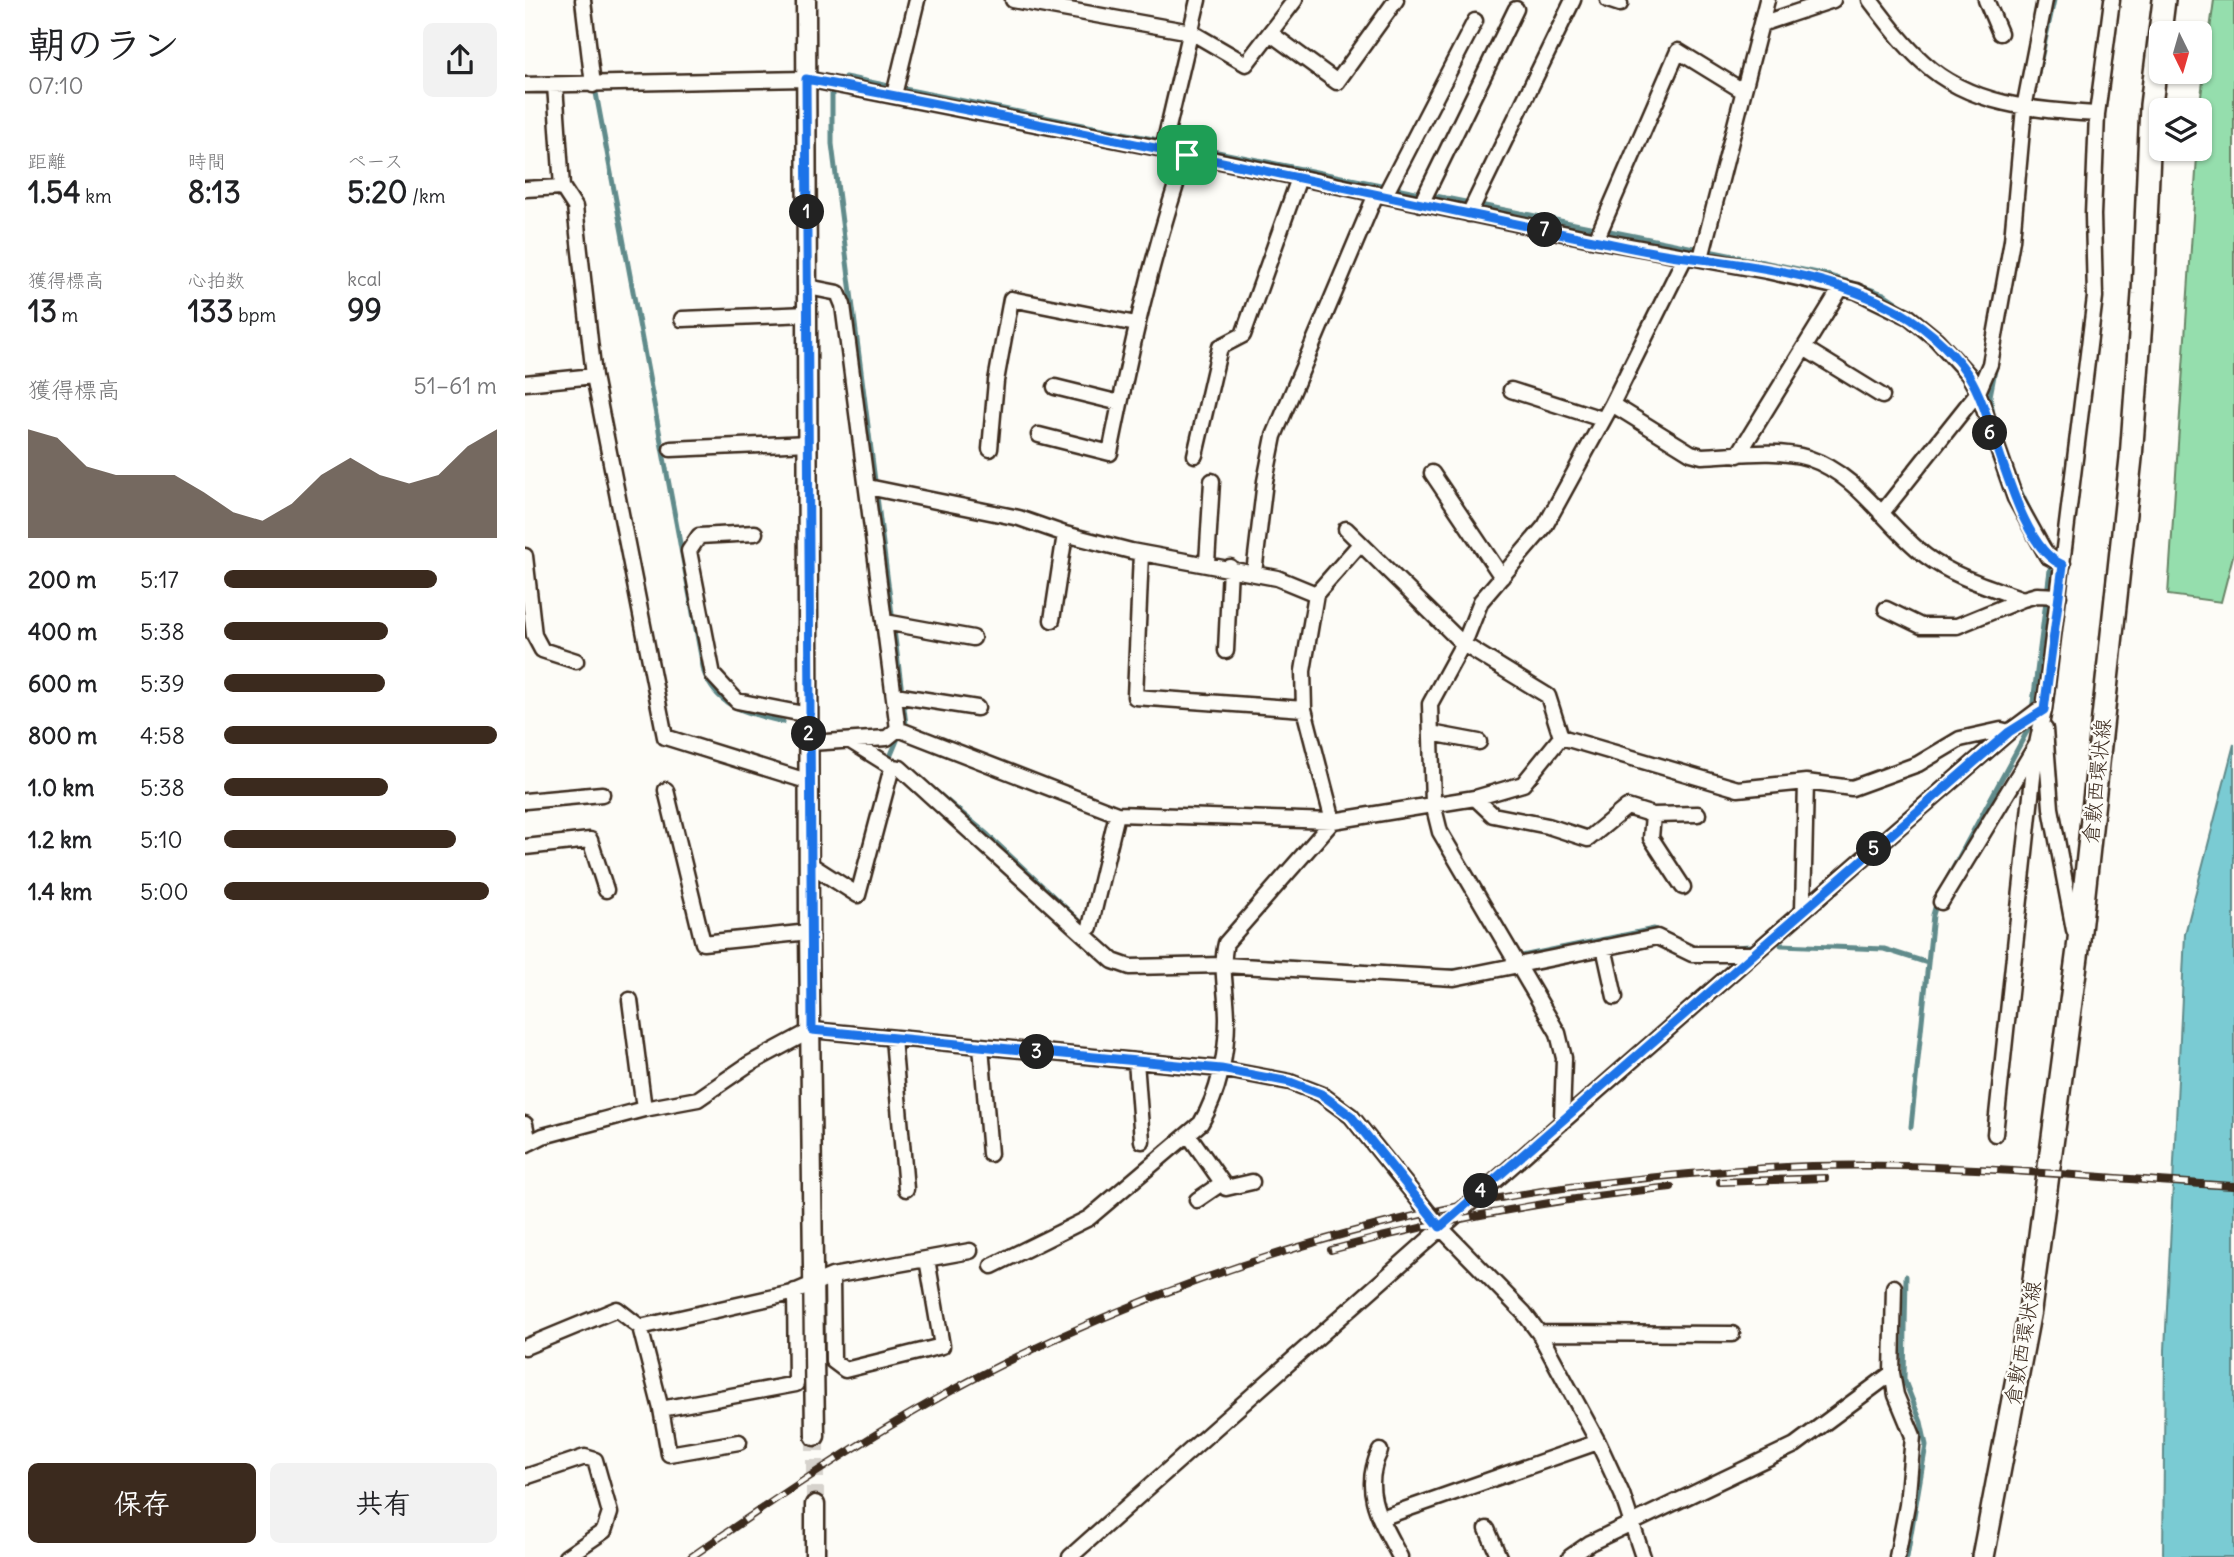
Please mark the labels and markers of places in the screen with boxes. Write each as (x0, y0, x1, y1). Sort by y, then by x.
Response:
pin (1157, 125, 1217, 185)
pin: 1 (789, 194, 825, 230)
pin: 7 (1527, 212, 1563, 247)
pin: 6 (1973, 416, 2007, 450)
pin: 2 (791, 716, 827, 752)
pin: 5 (1857, 832, 1891, 866)
pin: 3 (1019, 1034, 1055, 1070)
pin: 4 (1464, 1174, 1499, 1208)

